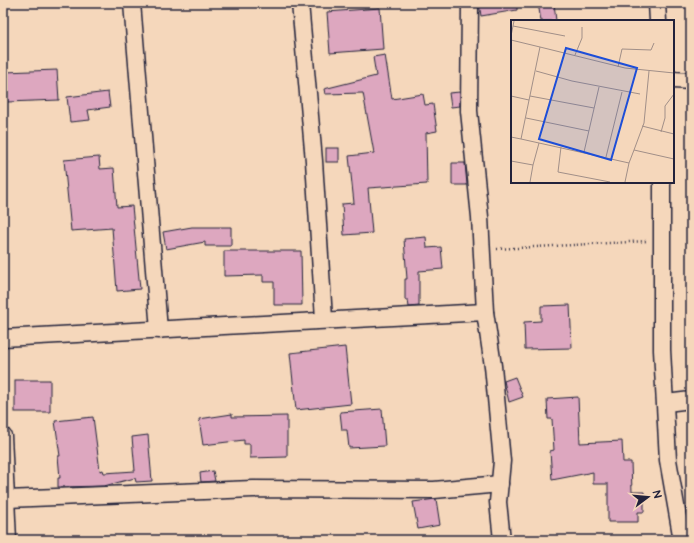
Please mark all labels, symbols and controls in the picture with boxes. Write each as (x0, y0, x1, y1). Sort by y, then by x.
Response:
inset map (511, 20, 674, 183)
north arrow (628, 477, 668, 517)
text: N (649, 489, 665, 500)

